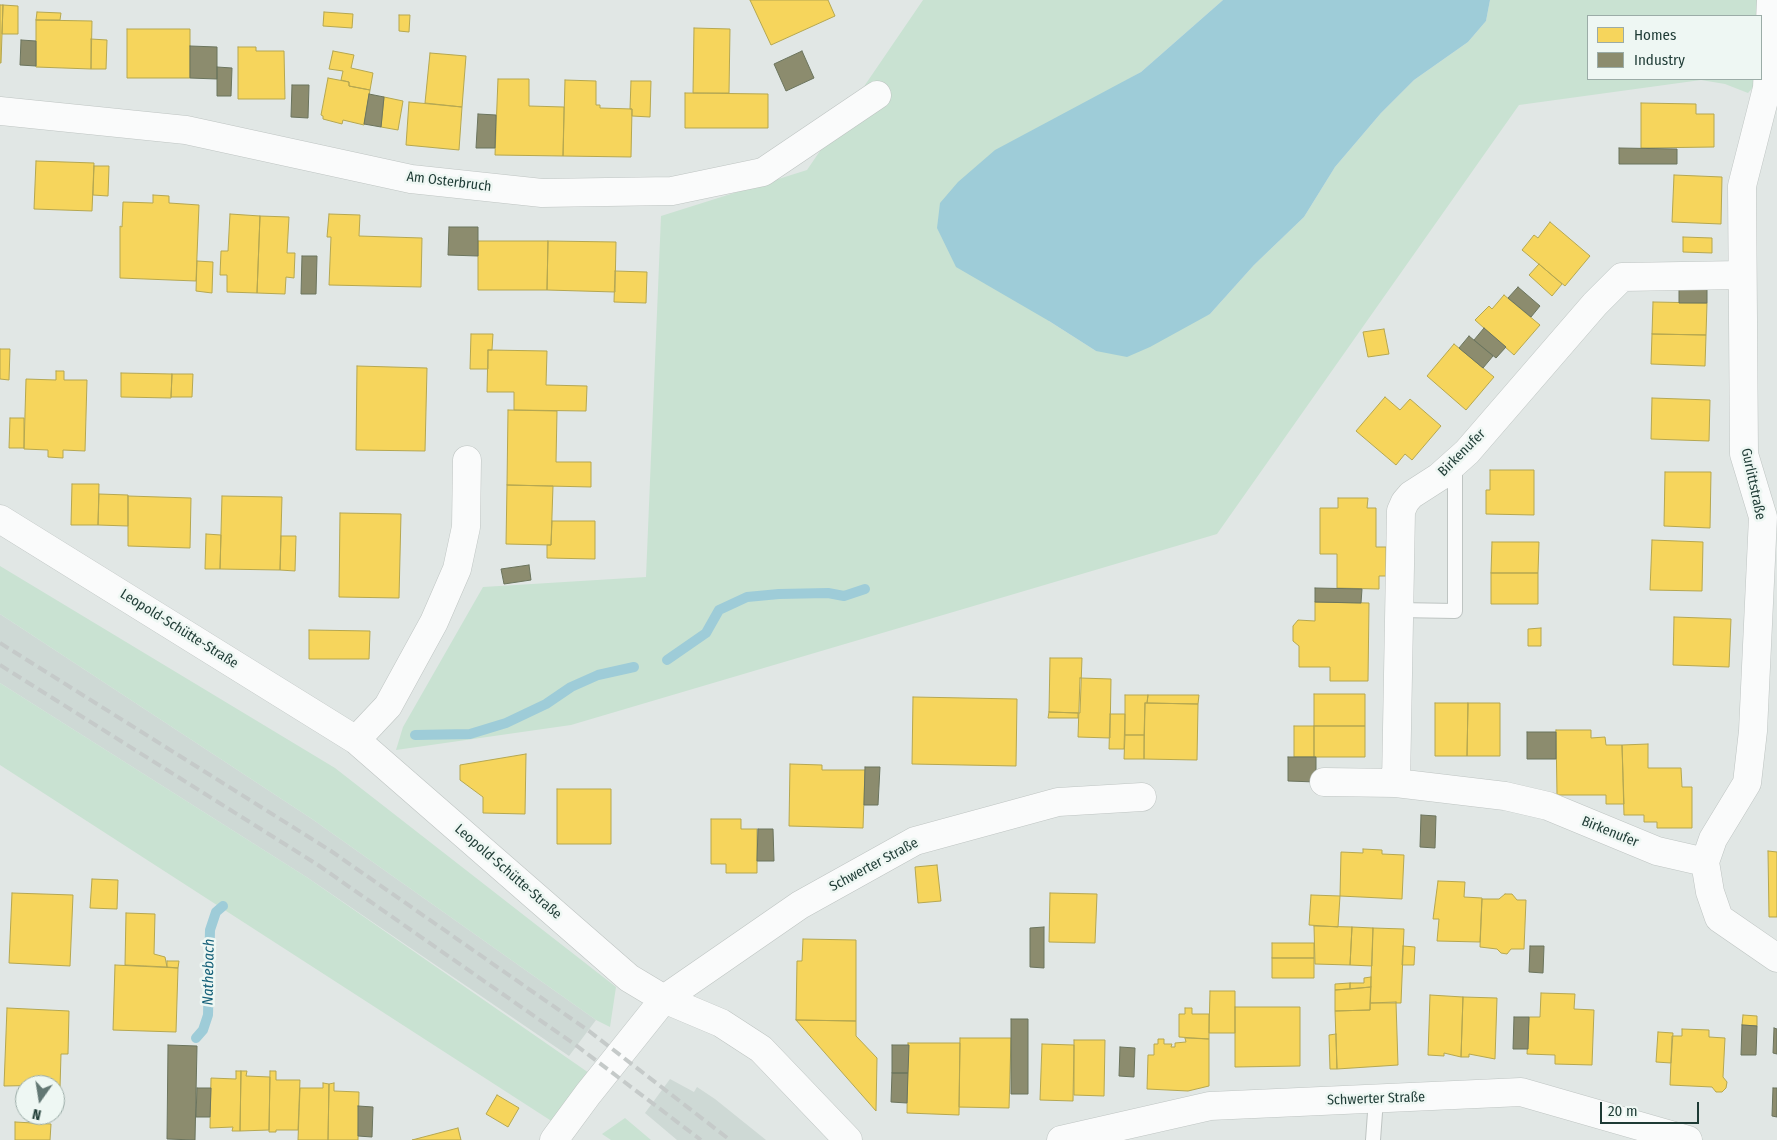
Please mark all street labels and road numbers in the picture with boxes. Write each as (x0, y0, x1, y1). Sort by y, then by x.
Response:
street label: Am Osterbruch (406, 168, 492, 196)
street label: Birkenufer (1435, 426, 1489, 480)
street label: Gurlittstraße (1737, 447, 1769, 521)
street label: Leopold-Schütte-Straße (117, 586, 241, 672)
street label: Birkenufer (1579, 813, 1641, 851)
street label: Leopold-Schütte-Straße (451, 821, 565, 923)
street label: Schwerter Straße (827, 835, 921, 895)
street label: Schwerter Straße (1327, 1089, 1425, 1109)

